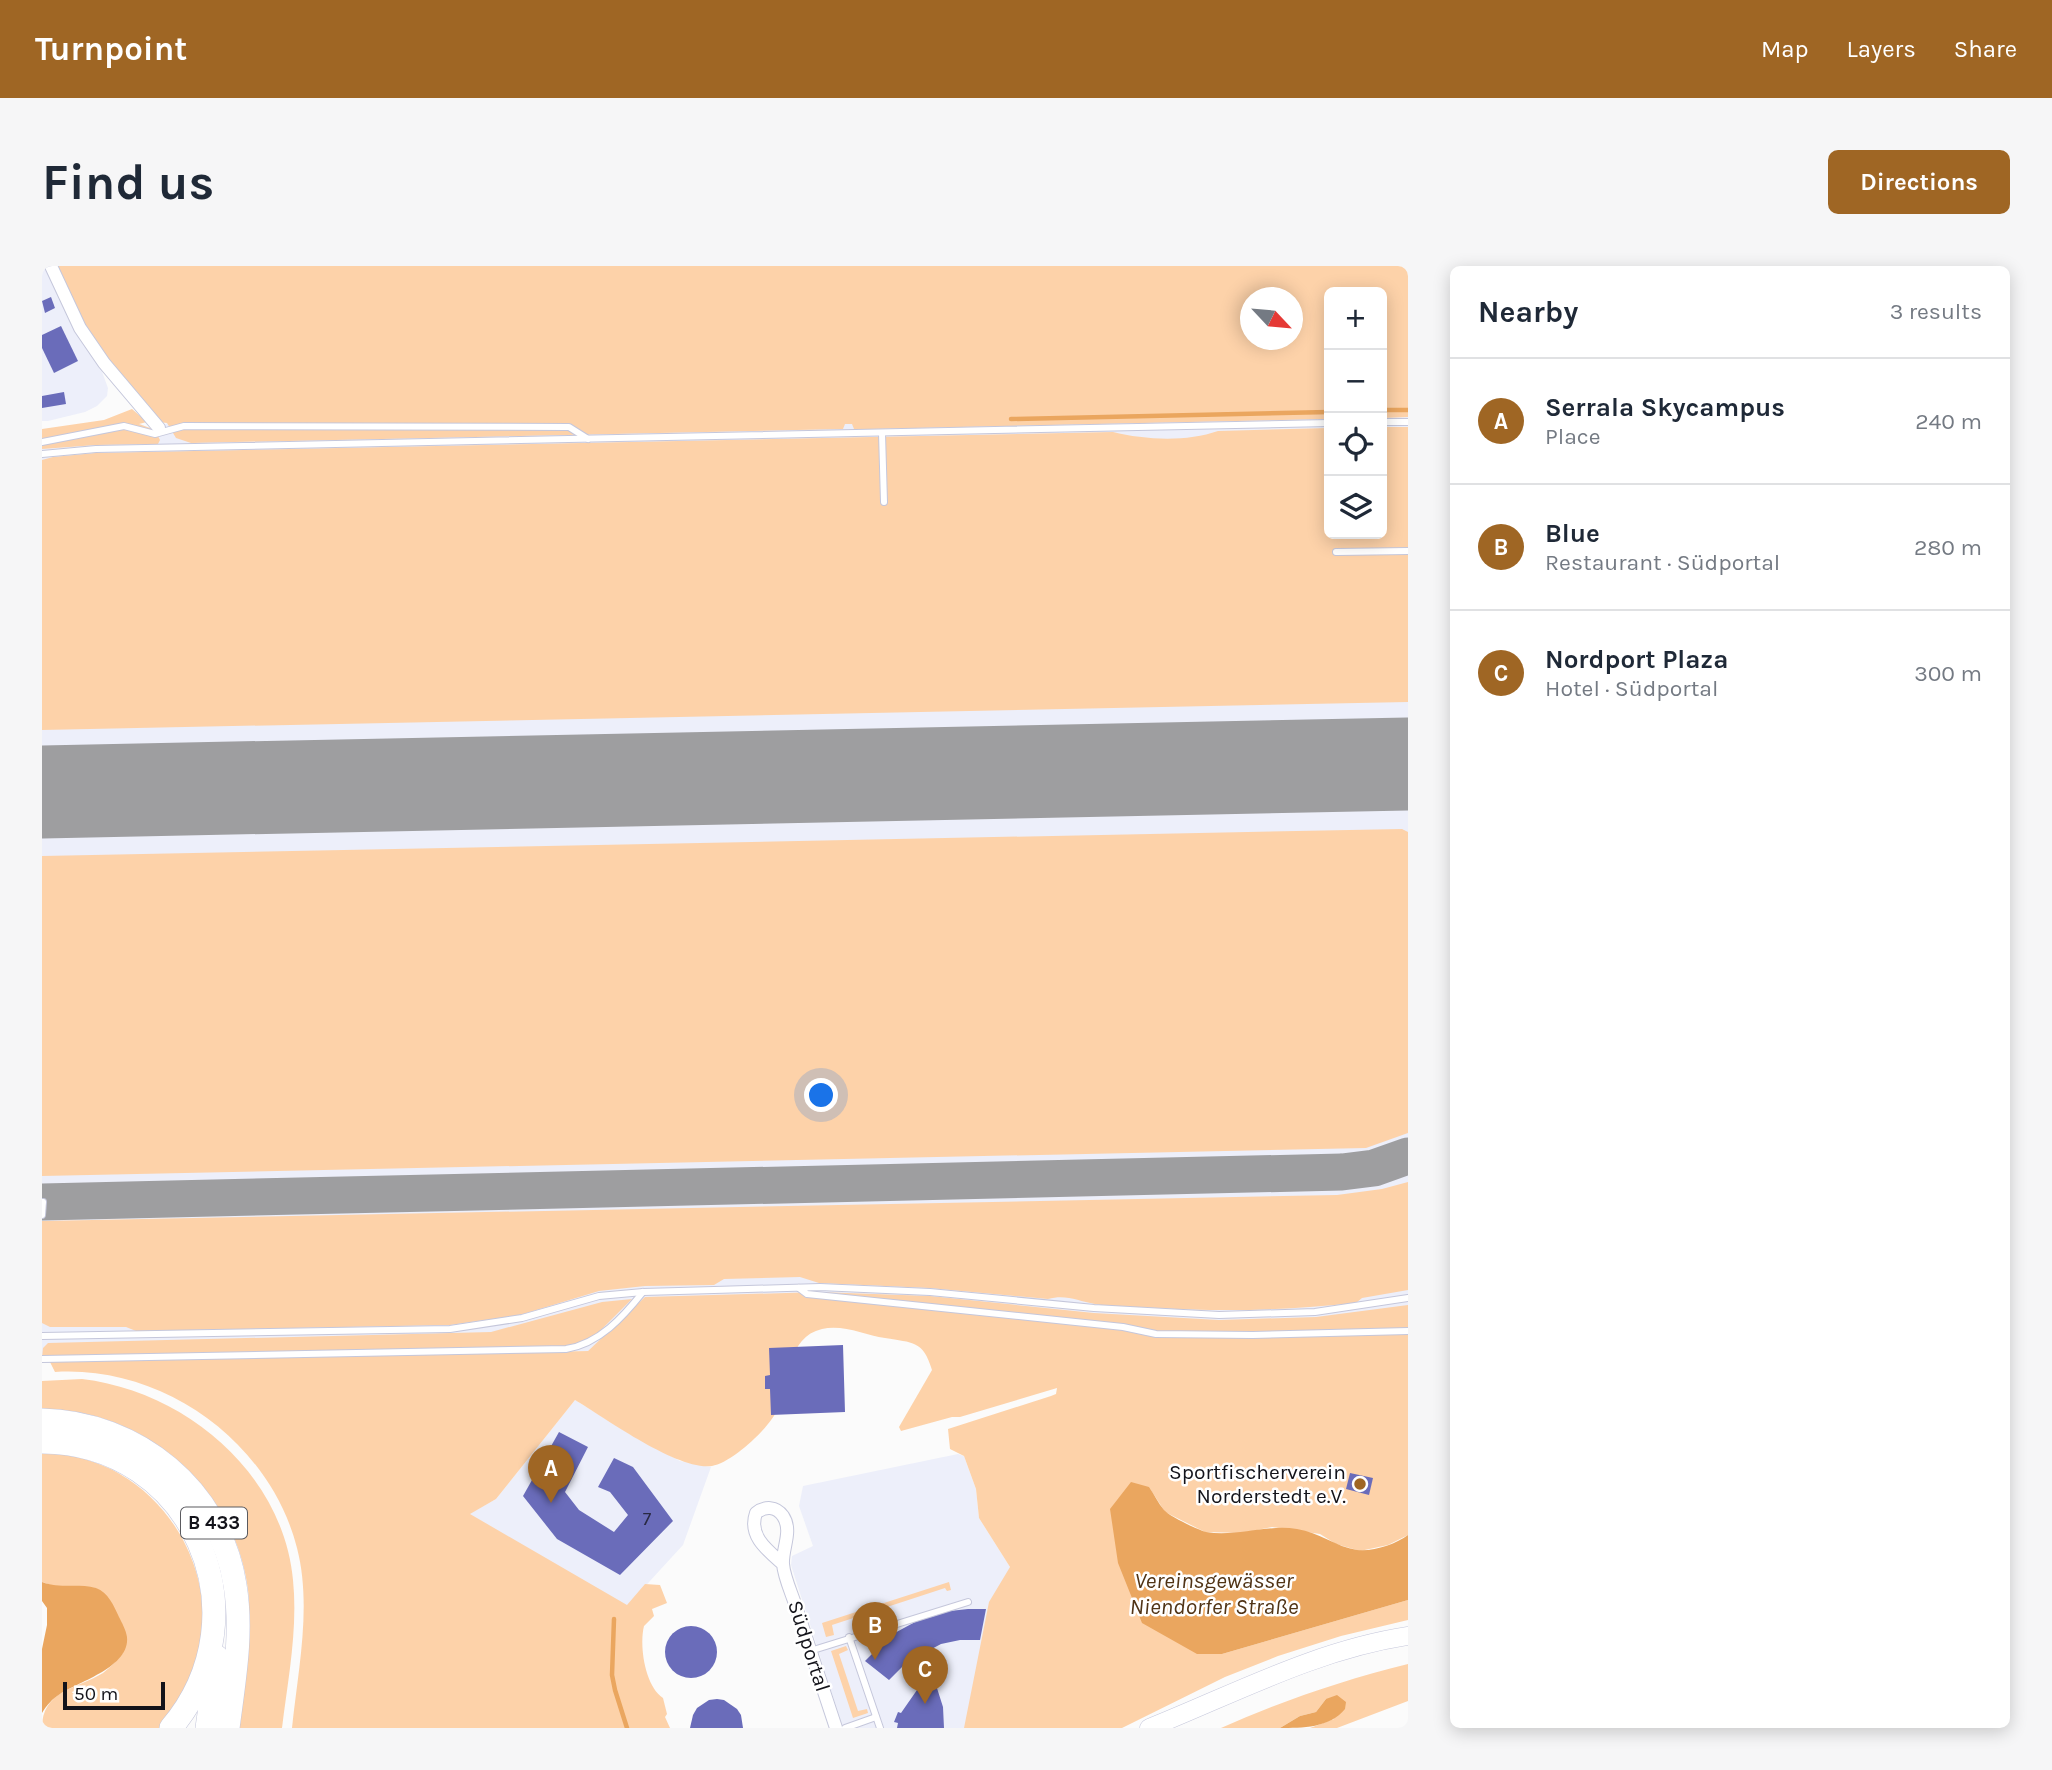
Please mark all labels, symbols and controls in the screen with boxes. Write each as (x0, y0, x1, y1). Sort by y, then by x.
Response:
text: Turnpoint (35, 30, 187, 68)
text: Map (1761, 35, 1809, 63)
text: Layers (1847, 35, 1916, 63)
text: Share (1954, 35, 2017, 63)
button: Directions (1828, 150, 2010, 214)
text: Find us (42, 154, 214, 211)
north arrow (1240, 287, 1303, 350)
map controls (1324, 287, 1387, 539)
button: + (1324, 287, 1387, 350)
text: Nearby (1478, 294, 1578, 330)
text: 3 results (1890, 298, 1982, 325)
button: − (1324, 350, 1387, 413)
text: Serrala Skycampus (1545, 392, 1785, 423)
text: A (1494, 408, 1508, 435)
text: 240 m (1915, 408, 1982, 435)
button: locate (1324, 413, 1387, 476)
text: Place (1545, 423, 1601, 450)
button: layers (1324, 476, 1387, 539)
text: Blue (1545, 518, 1600, 549)
text: B (1494, 534, 1508, 561)
text: 280 m (1914, 534, 1982, 561)
text: Restaurant · Südportal (1545, 549, 1780, 576)
text: Nordport Plaza (1545, 644, 1728, 675)
text: C (1494, 660, 1508, 687)
text: 300 m (1914, 660, 1982, 687)
text: Hotel · Südportal (1545, 675, 1718, 702)
your location (804, 1078, 838, 1112)
pin: A (528, 1445, 574, 1503)
place label: Sportfischerverein Norderstedt e.V. (1169, 1460, 1346, 1508)
marker: Sportfischerverein Norderstedt e.V. (1352, 1476, 1368, 1492)
road number: B 433 (181, 1508, 247, 1539)
house number: 7 (643, 1508, 652, 1530)
water label: Vereinsgewässer Niendorfer Straße (1130, 1567, 1299, 1620)
street label: Südportal (783, 1597, 835, 1695)
pin: B (852, 1602, 898, 1660)
pin: C (902, 1646, 948, 1704)
scale bar (63, 1679, 164, 1711)
text: 50 m (74, 1683, 118, 1705)

